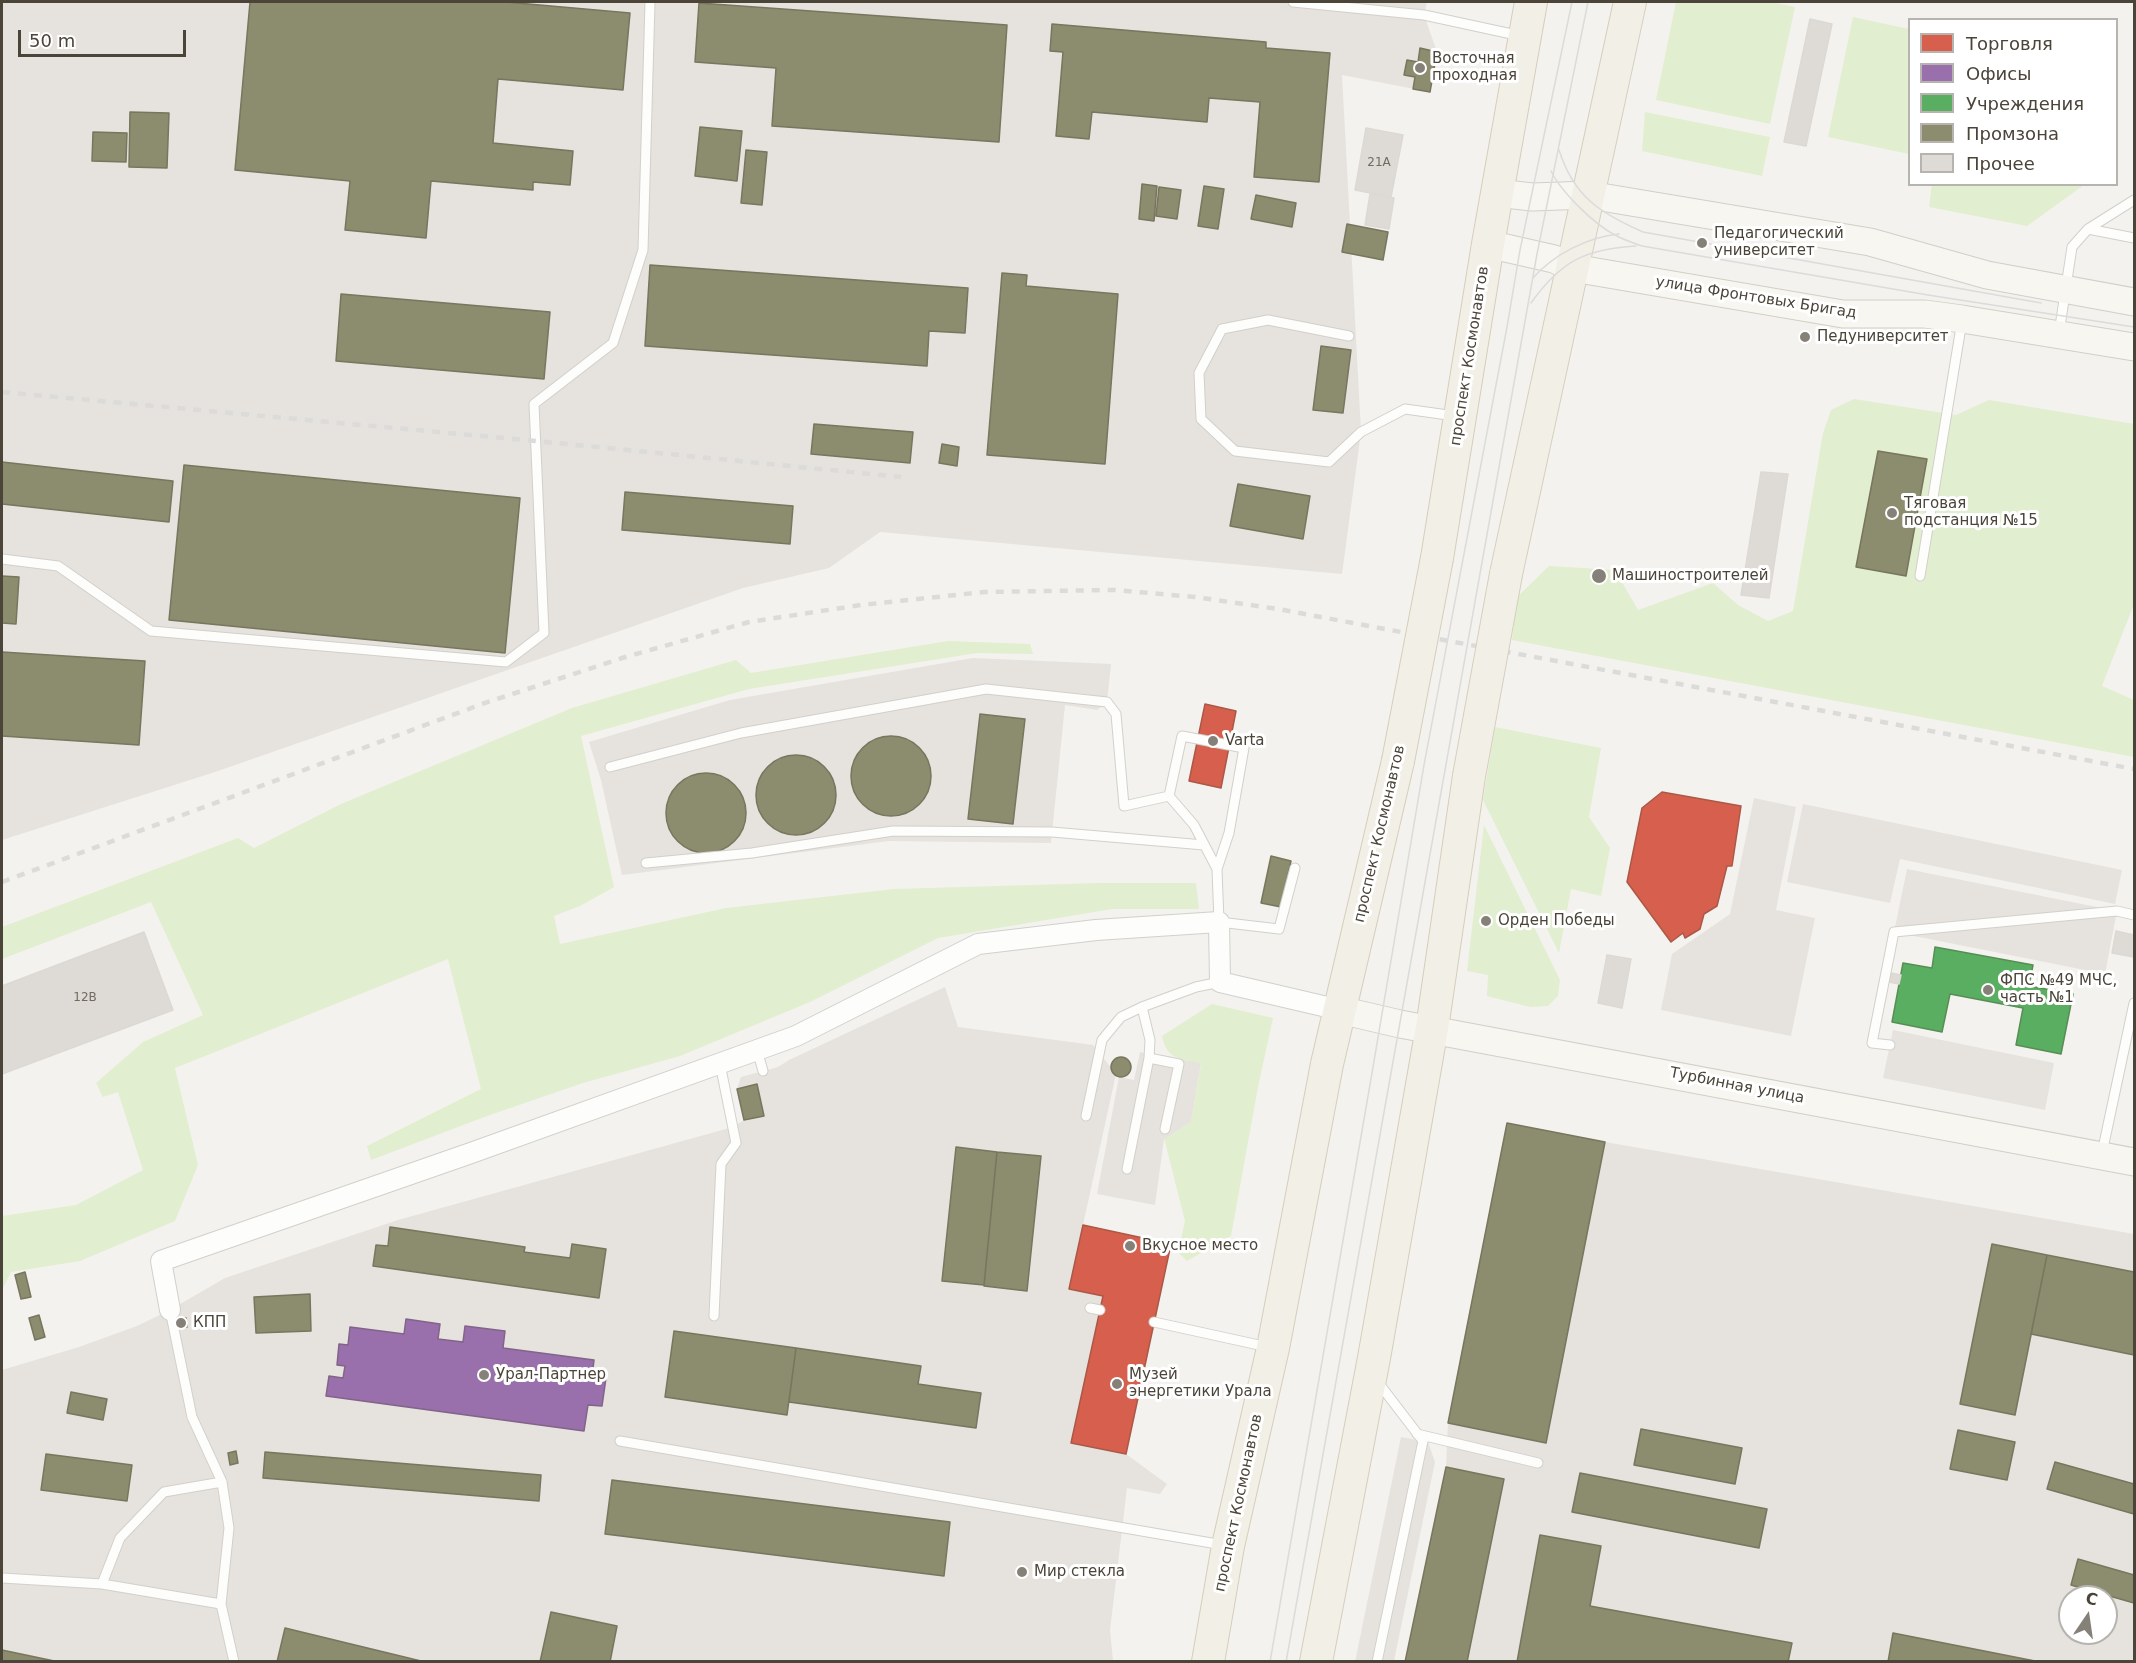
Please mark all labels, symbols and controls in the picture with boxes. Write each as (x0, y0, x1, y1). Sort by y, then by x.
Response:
scale bar (21, 18, 189, 56)
legend (1908, 18, 2118, 186)
text: 50 m (29, 30, 75, 51)
text: Торговля (1966, 33, 2053, 54)
place label: Восточная проходная (1432, 50, 1517, 85)
marker: Восточная проходная (1413, 61, 1427, 75)
text: Офисы (1966, 63, 2031, 84)
text: Учреждения (1966, 93, 2084, 114)
text: Промзона (1966, 123, 2059, 144)
text: Прочее (1966, 153, 2035, 174)
house number: 21А (1367, 156, 1391, 170)
place label: Педагогический университет (1714, 225, 1844, 260)
marker: Педагогический университет (1695, 236, 1709, 250)
street label: проспект Космонавтов (1447, 265, 1493, 447)
street label: улица Фронтовых Бригад (1654, 273, 1858, 323)
place label: Педуниверситет (1817, 328, 1949, 346)
marker: Педуниверситет (1798, 330, 1812, 344)
place label: Тяговая подстанция №15 (1904, 495, 2038, 530)
marker: Тяговая подстанция №15 (1885, 506, 1899, 520)
marker: Машиностроителей (1590, 567, 1608, 585)
place label: Машиностроителей (1612, 567, 1769, 585)
place label: Varta (1225, 732, 1265, 750)
marker: Varta (1206, 734, 1220, 748)
street label: проспект Космонавтов (1351, 744, 1409, 924)
place label: Орден Победы (1498, 912, 1615, 930)
marker: Орден Победы (1479, 914, 1493, 928)
place label: ФПС №49 МЧС, часть №1 (2000, 972, 2117, 1007)
marker: ФПС №49 МЧС, часть №1 (1981, 983, 1995, 997)
house number: 12В (73, 991, 97, 1005)
street label: Турбинная улица (1668, 1064, 1806, 1108)
place label: Вкусное место (1142, 1237, 1258, 1255)
marker: Вкусное место (1123, 1239, 1137, 1253)
place label: КПП (193, 1314, 226, 1332)
marker: КПП (174, 1316, 188, 1330)
place label: Урал-Партнер (496, 1366, 606, 1384)
place label: Музей энергетики Урала (1129, 1366, 1272, 1401)
marker: Урал-Партнер (477, 1368, 491, 1382)
marker: Музей энергетики Урала (1110, 1377, 1124, 1391)
street label: проспект Космонавтов (1211, 1412, 1267, 1594)
place label: Мир стекла (1034, 1563, 1125, 1581)
marker: Мир стекла (1015, 1565, 1029, 1579)
north arrow (2058, 1585, 2118, 1645)
text: С (2084, 1588, 2100, 1610)

